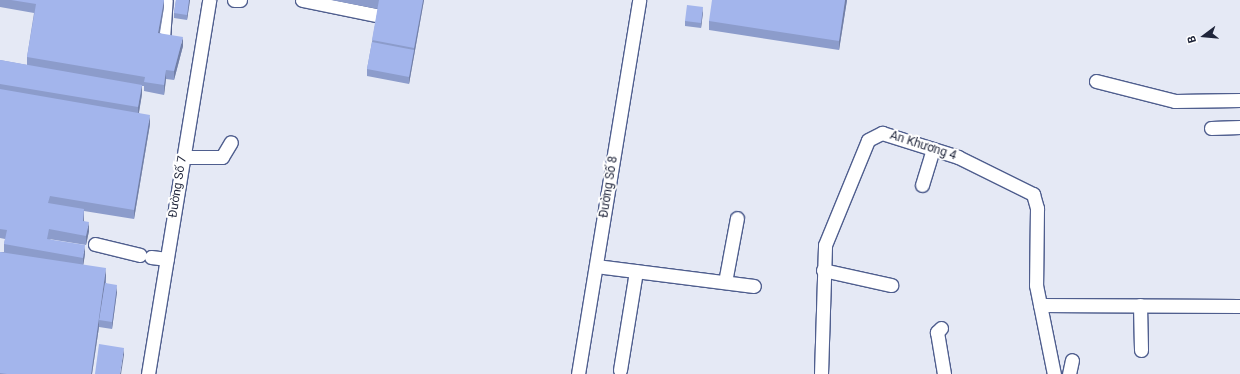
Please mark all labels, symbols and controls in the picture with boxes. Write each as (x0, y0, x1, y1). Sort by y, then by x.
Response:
north arrow (1184, 16, 1224, 56)
text: B (1185, 34, 1199, 45)
street label: An Khương 4 (888, 129, 958, 163)
street label: Đường Số 7 (166, 155, 190, 219)
street label: Đường Số 8 (597, 155, 621, 219)

